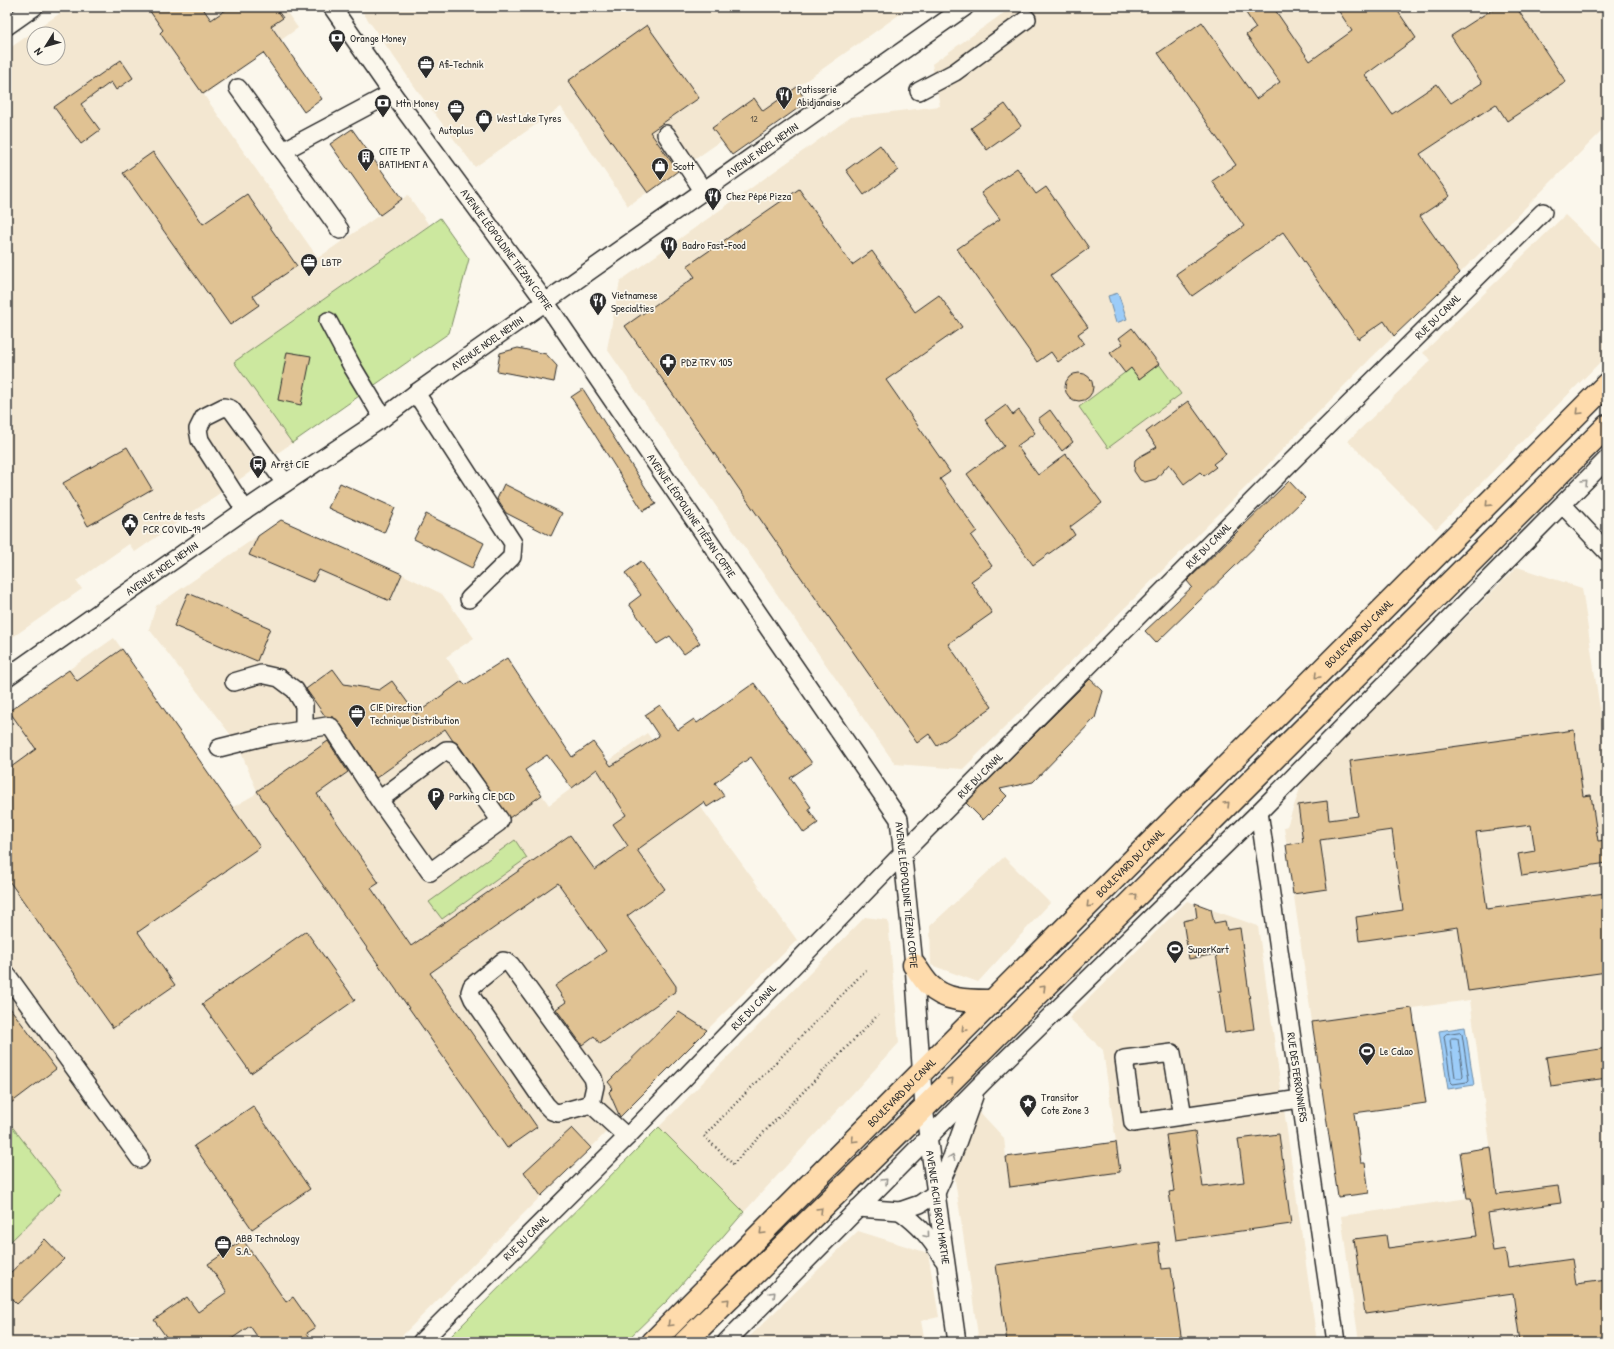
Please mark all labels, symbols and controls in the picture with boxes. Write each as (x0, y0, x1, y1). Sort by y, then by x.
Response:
north arrow (26, 26, 66, 66)
bank icon: Orange Money (327, 28, 347, 53)
place label: Orange Money (350, 31, 407, 45)
text: N (31, 45, 45, 59)
office icon: Afi-Technik (416, 54, 436, 79)
place label: Afi-Technik (439, 57, 484, 71)
place label: Patisserie Abidjanaise (797, 82, 842, 109)
restaurant icon: Patisserie Abidjanaise (774, 85, 794, 110)
bank icon: Mtn Money (373, 93, 393, 118)
place label: Mtn Money (396, 96, 439, 110)
office icon: Autoplus (446, 98, 466, 123)
shop icon: West Lake Tyres (474, 108, 494, 133)
place label: West Lake Tyres (497, 111, 561, 125)
house number: 12 (750, 113, 759, 125)
street label: AVENUE NOEL NEMIN (723, 119, 801, 180)
place label: Autoplus (439, 123, 473, 137)
place label: CITE TP BATIMENT A (379, 144, 429, 171)
building icon: CITE TP BATIMENT A (356, 147, 376, 172)
shop icon: Scott (650, 156, 670, 181)
place label: Scott (673, 159, 695, 173)
street label: AVENUE LÉOPOLDINE TIÉZAN COFFIE (458, 186, 556, 313)
restaurant icon: Chez Pépé Pizza (703, 186, 723, 211)
place label: Chez Pépé Pizza (726, 189, 792, 203)
restaurant icon: Badro Fast-Food (659, 235, 679, 260)
place label: Badro Fast-Food (682, 238, 746, 252)
office icon: LBTP (299, 252, 319, 277)
place label: LBTP (322, 255, 342, 269)
place label: Vietnamese Specialties (611, 288, 658, 315)
restaurant icon: Vietnamese Specialties (588, 291, 608, 316)
street label: RUE DU CANAL (1412, 291, 1463, 342)
street label: AVENUE NOEL NEMIN (448, 313, 526, 373)
pharmacy icon: PDZ TRV 105 (658, 352, 678, 377)
place label: PDZ TRV 105 (681, 355, 732, 369)
one-way arrow (1577, 407, 1584, 415)
street label: AVENUE LÉOPOLDINE TIÉZAN COFFIE (644, 451, 739, 581)
bus stop icon: Arrêt CIE (248, 454, 268, 479)
place label: Arrêt CIE (271, 457, 309, 471)
one-way arrow (1580, 479, 1588, 487)
one-way arrow (1485, 499, 1493, 507)
place label: Centre de tests PCR COVID-19 (143, 509, 205, 536)
public building icon: Centre de tests PCR COVID-19 (120, 512, 140, 537)
street label: RUE DU CANAL (1182, 520, 1234, 571)
street label: AVENUE NOEL NEMIN (123, 538, 201, 599)
street label: BOULEVARD DU CANAL (1321, 596, 1396, 671)
one-way arrow (1314, 671, 1322, 679)
place label: CIE Direction Technique Distribution (370, 700, 459, 727)
office icon: CIE Direction Technique Distribution (347, 703, 367, 728)
street label: RUE DU CANAL (954, 749, 1006, 801)
parking icon: Parking CIE DCD (426, 786, 446, 811)
place label: Parking CIE DCD (449, 789, 516, 803)
one-way arrow (1222, 801, 1230, 809)
street label: AVENUE LÉOPOLDINE TIÉZAN COFFIE (892, 821, 921, 969)
street label: BOULEVARD DU CANAL (1093, 826, 1167, 900)
one-way arrow (1130, 893, 1138, 901)
one-way arrow (1086, 900, 1093, 908)
sports icon: SuperKart (1165, 939, 1185, 964)
place label: SuperKart (1188, 942, 1229, 956)
street label: RUE DU CANAL (728, 981, 779, 1033)
one-way arrow (1038, 985, 1046, 993)
one-way arrow (962, 1024, 969, 1032)
street label: RUE DES FERRONNIERS (1284, 1031, 1311, 1123)
sports icon: Le Calao (1357, 1041, 1377, 1066)
place label: Le Calao (1380, 1044, 1414, 1058)
street label: BOULEVARD DU CANAL (864, 1055, 939, 1130)
one-way arrow (946, 1077, 954, 1085)
place label: Transitor Cote Zone 3 (1041, 1090, 1089, 1117)
place icon: Transitor Cote Zone 3 (1018, 1093, 1038, 1118)
one-way arrow (851, 1135, 859, 1143)
street label: AVENUE ACHI BROU MARTHE (923, 1150, 953, 1265)
one-way arrow (947, 1154, 955, 1161)
one-way arrow (880, 1178, 888, 1186)
one-way arrow (815, 1207, 823, 1214)
street label: RUE DU CANAL (500, 1212, 552, 1263)
one-way arrow (759, 1227, 767, 1235)
place label: ABB Technology S.A. (236, 1231, 300, 1258)
one-way arrow (922, 1231, 929, 1238)
office icon: ABB Technology S.A. (213, 1234, 233, 1259)
one-way arrow (768, 1291, 776, 1299)
one-way arrow (722, 1298, 730, 1306)
one-way arrow (667, 1319, 675, 1327)

